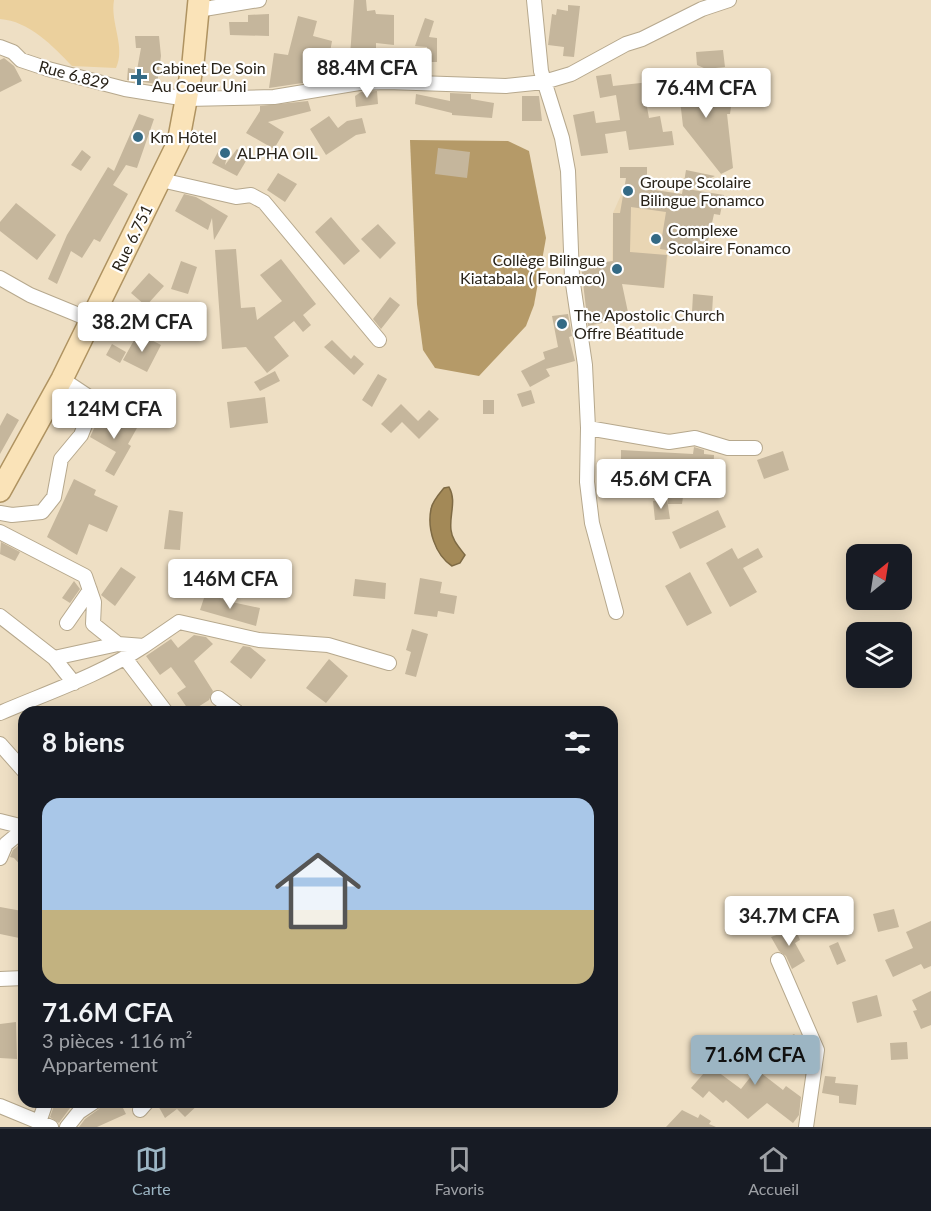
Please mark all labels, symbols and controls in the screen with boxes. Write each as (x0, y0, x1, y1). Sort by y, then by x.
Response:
pin: 88.4M CFA (298, 48, 436, 99)
text: 88.4M CFA (317, 55, 417, 79)
street label: Rue 6.829 (37, 56, 111, 93)
place label: Cabinet De Soin Au Coeur Uni (152, 58, 266, 95)
marker: Cabinet De Soin Au Coeur Uni (130, 68, 148, 86)
pin: 76.4M CFA (637, 68, 775, 119)
text: 76.4M CFA (656, 75, 756, 99)
place label: Km Hôtel (150, 127, 217, 146)
marker: Km Hôtel (131, 130, 145, 144)
place label: ALPHA OIL (237, 143, 318, 162)
marker: ALPHA OIL (218, 146, 232, 160)
place label: Groupe Scolaire Bilingue Fonamco (640, 172, 764, 209)
marker: Groupe Scolaire Bilingue Fonamco (621, 184, 635, 198)
street label: Rue 6.751 (107, 201, 156, 274)
place label: Complexe Scolaire Fonamco (668, 220, 791, 257)
marker: Complexe Scolaire Fonamco (649, 232, 663, 246)
place label: Collège Bilingue Kiatabala ( Fonamco) (460, 250, 605, 287)
marker: Collège Bilingue Kiatabala ( Fonamco) (610, 262, 624, 276)
pin: 38.2M CFA (73, 302, 211, 353)
place label: The Apostolic Church Offre Béatitude (574, 305, 725, 342)
text: 38.2M CFA (92, 309, 192, 333)
marker: The Apostolic Church Offre Béatitude (555, 317, 569, 331)
pin: 124M CFA (52, 389, 176, 440)
text: 124M CFA (66, 396, 162, 420)
pin: 45.6M CFA (592, 459, 730, 510)
text: 45.6M CFA (611, 466, 711, 490)
north arrow (846, 544, 912, 610)
map controls (846, 544, 912, 688)
pin: 146M CFA (168, 559, 292, 610)
text: 146M CFA (182, 566, 278, 590)
button: layers (846, 622, 912, 688)
text: 8 biens (42, 726, 125, 758)
icon: filters (561, 726, 594, 759)
icon: home (264, 837, 372, 945)
pin: 34.7M CFA (720, 896, 858, 947)
text: 34.7M CFA (739, 903, 839, 927)
text: 71.6M CFA (42, 996, 173, 1028)
text: 3 pièces · 116 m² (42, 1028, 192, 1052)
pin: 71.6M CFA (686, 1035, 824, 1086)
text: 71.6M CFA (705, 1042, 805, 1066)
text: Appartement (42, 1052, 158, 1076)
tab: Carte (132, 1143, 171, 1198)
tab: Favoris (435, 1143, 484, 1198)
tab: Accueil (748, 1143, 799, 1198)

